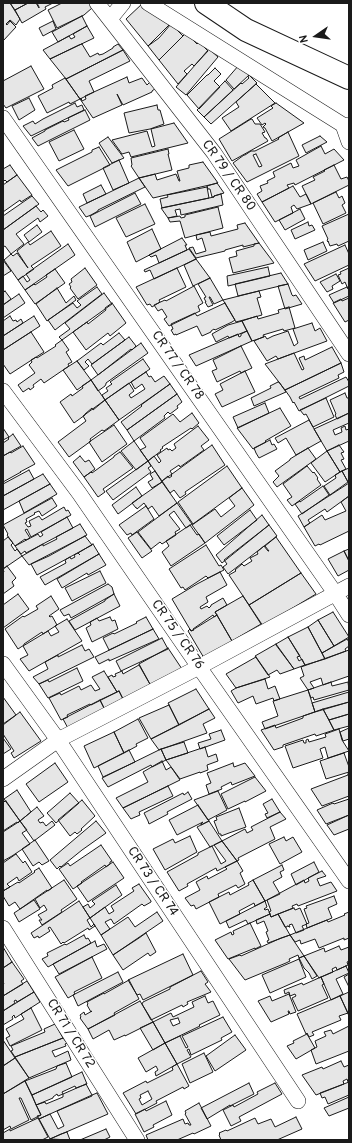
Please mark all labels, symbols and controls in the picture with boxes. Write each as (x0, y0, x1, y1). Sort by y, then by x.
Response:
north arrow (296, 16, 336, 56)
text: N (297, 33, 312, 44)
street label: CR 79 / CR 80 (198, 137, 258, 215)
street label: CR 77 / CR 78 (147, 328, 207, 404)
street label: CR 75 / CR 76 (147, 597, 207, 673)
street label: CR 73 / CR 74 (123, 844, 181, 920)
street label: CR 71 / CR 72 (42, 996, 98, 1072)

